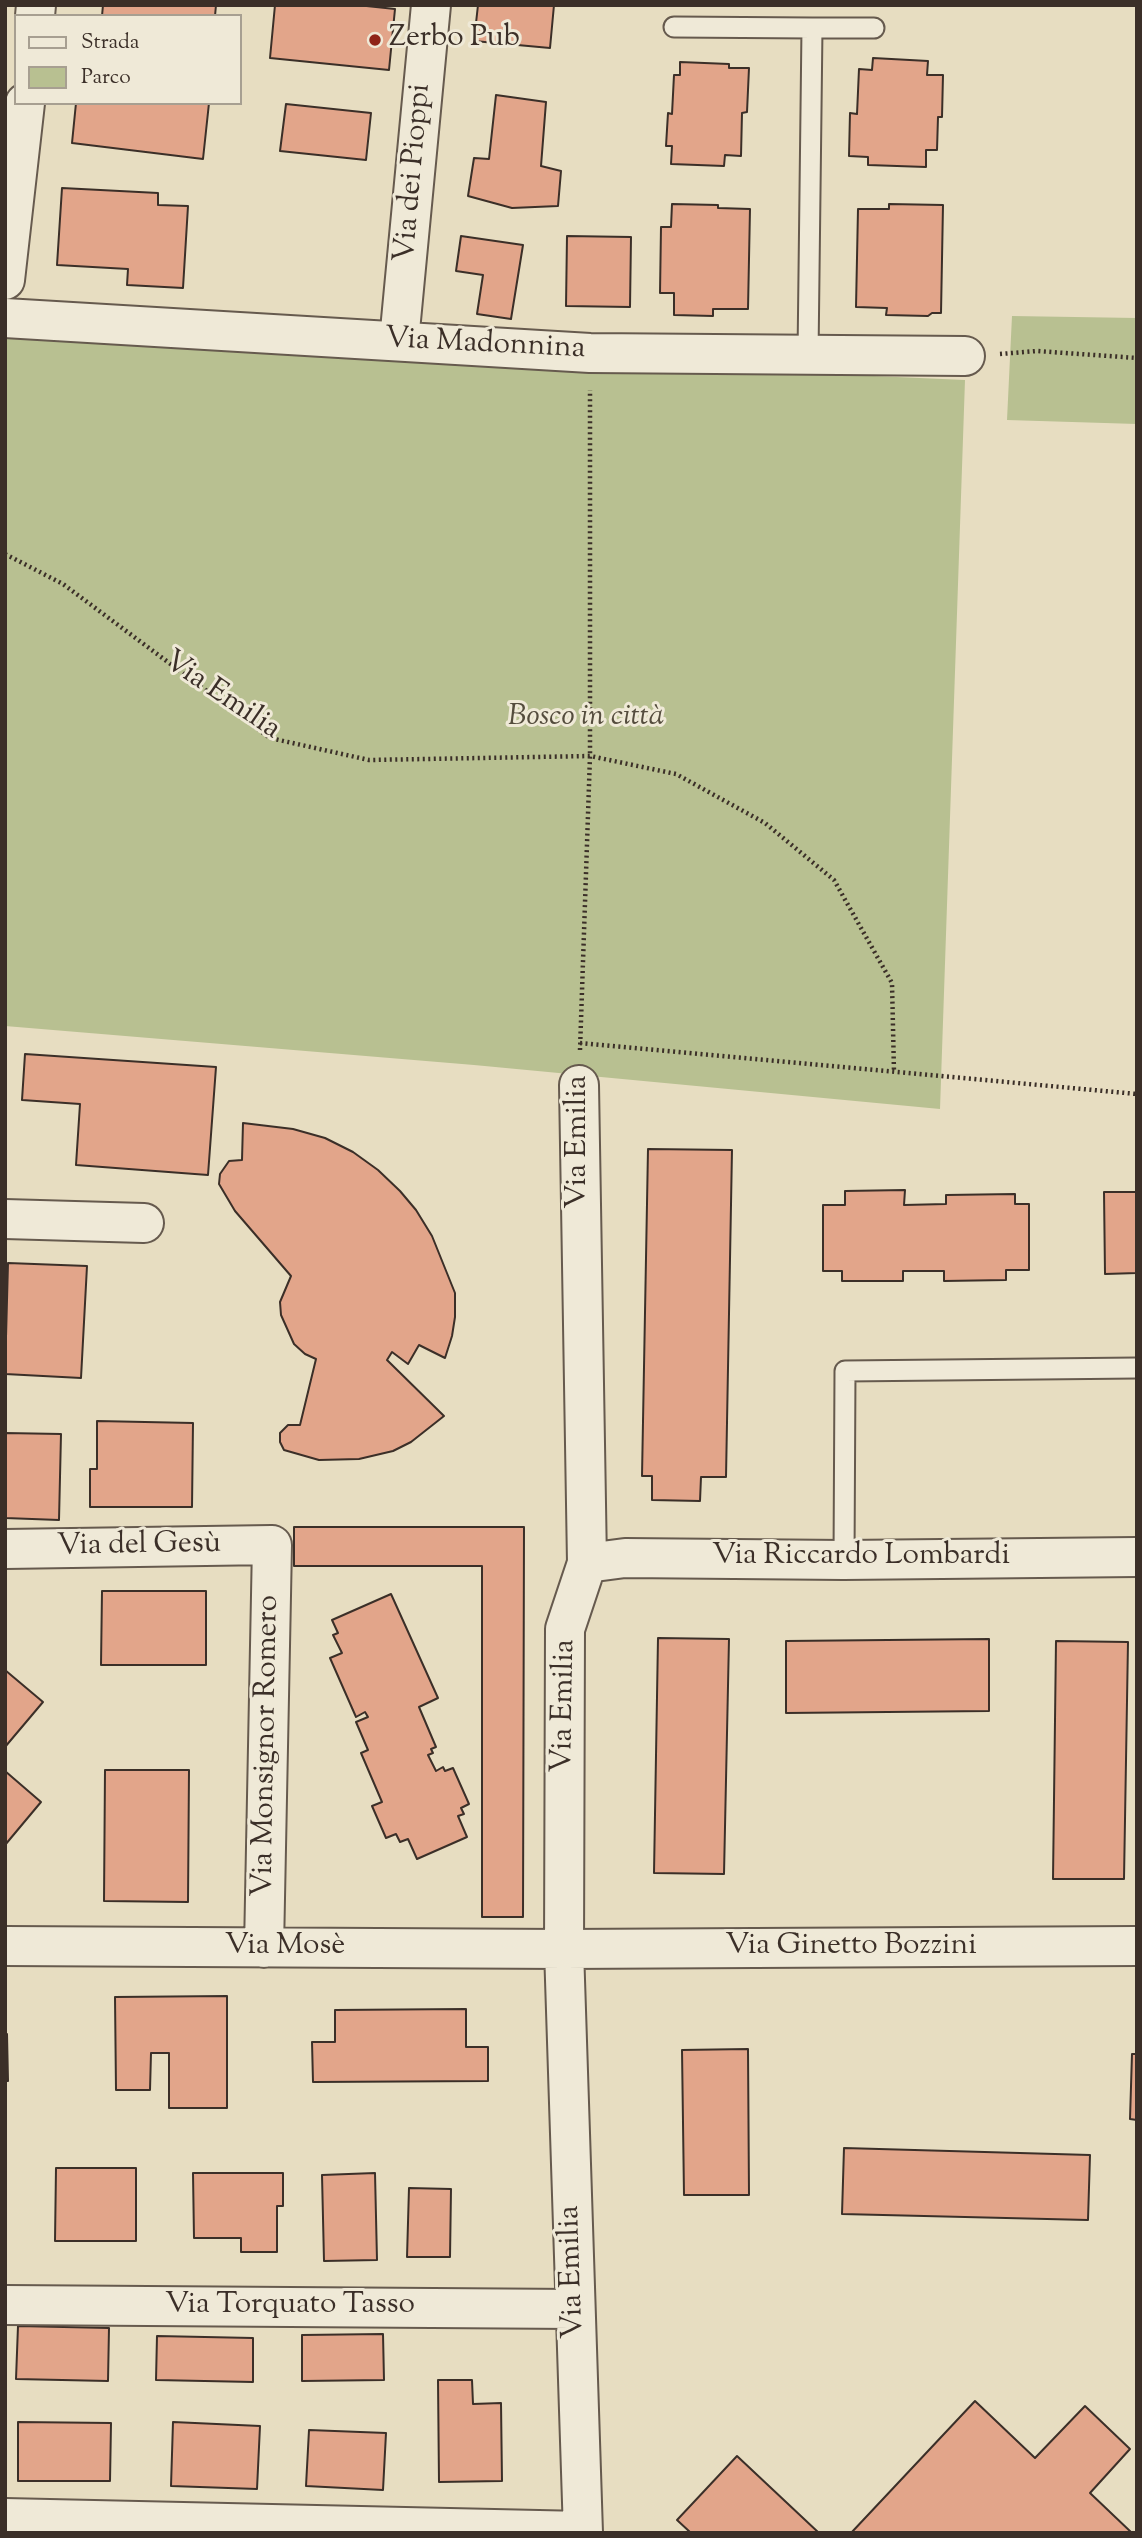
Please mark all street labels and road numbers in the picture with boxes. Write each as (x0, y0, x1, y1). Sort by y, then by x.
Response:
street label: Via dei Pioppi (389, 82, 441, 264)
street label: Via Madonnina (384, 323, 586, 369)
street label: Via Emilia (156, 645, 286, 749)
street label: Via Emilia (562, 1075, 598, 1209)
street label: Via del Gesù (57, 1528, 221, 1566)
street label: Via Riccardo Lombardi (712, 1540, 1010, 1576)
street label: Via Monsignor Romero (247, 1595, 289, 1897)
street label: Via Emilia (547, 1639, 585, 1773)
street label: Via Mosè (225, 1930, 345, 1966)
street label: Via Ginetto Bozzini (725, 1930, 977, 1966)
street label: Via Emilia (554, 2205, 594, 2339)
street label: Via Torquato Tasso (165, 2289, 415, 2325)

